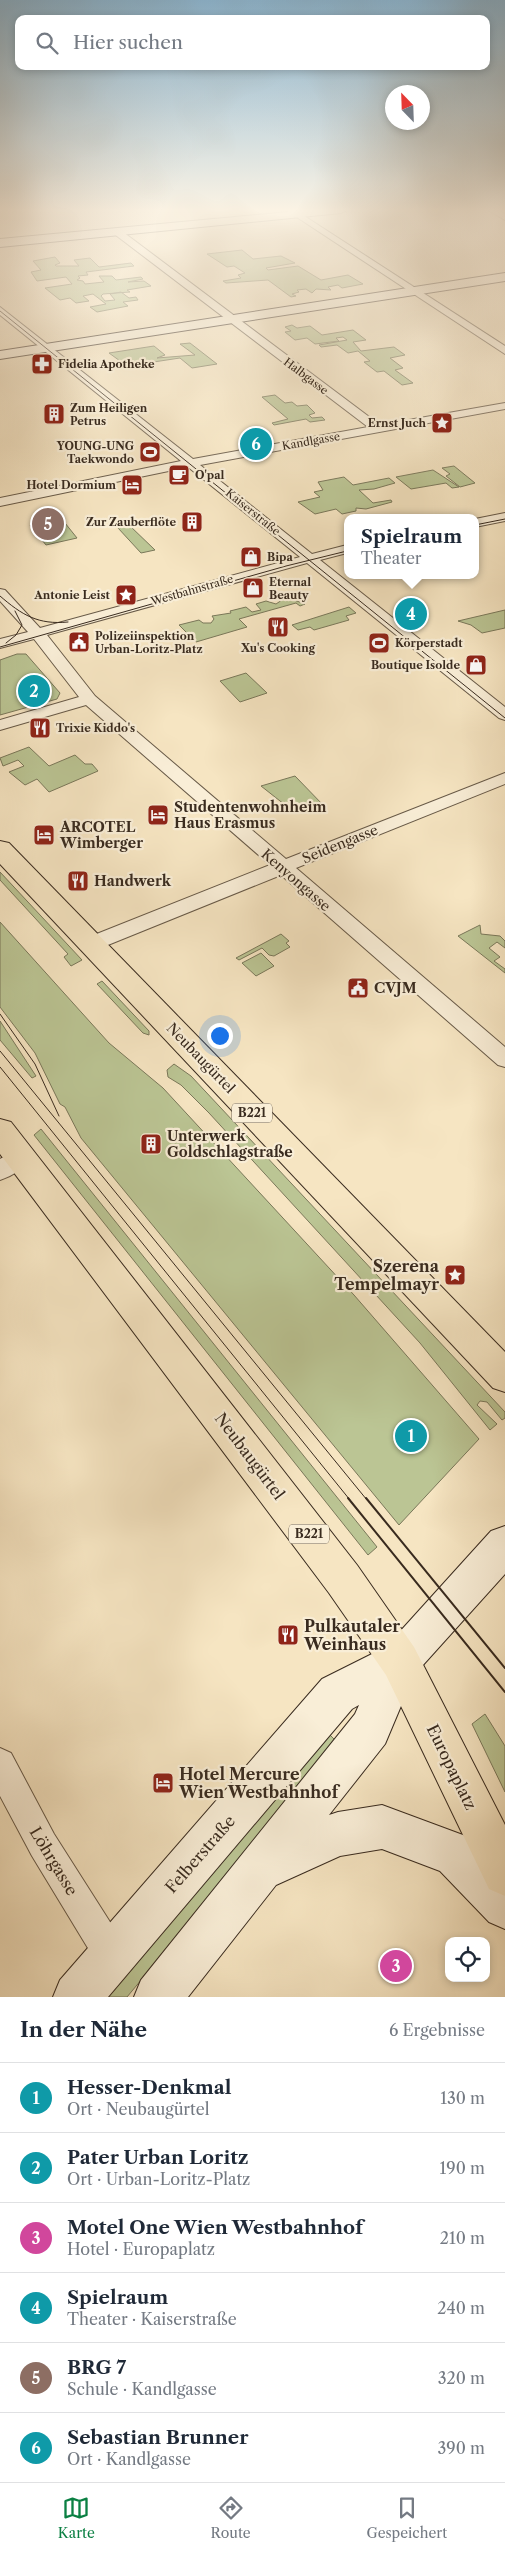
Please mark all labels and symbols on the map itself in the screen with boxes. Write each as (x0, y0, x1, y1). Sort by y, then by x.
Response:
north arrow (385, 85, 430, 130)
pharmacy icon: Fidelia Apotheke (30, 352, 54, 376)
street label: Halbgasse (281, 355, 331, 397)
place label: Fidelia Apotheke (58, 357, 155, 371)
place label: Zum Heiligen Petrus (70, 401, 148, 428)
building icon: Zum Heiligen Petrus (42, 402, 66, 426)
place icon: Ernst Juch (430, 411, 454, 435)
place label: Ernst Juch (368, 416, 426, 430)
pin: 6 (240, 425, 272, 463)
street label: Kandlgasse (281, 429, 341, 453)
place label: YOUNG-UNG Taekwondo (56, 439, 135, 466)
sports icon: YOUNG-UNG Taekwondo (138, 440, 162, 464)
cafe icon: O'pal (167, 463, 191, 487)
place label: O'pal (195, 468, 225, 482)
hotel icon: Hotel Dormium (120, 473, 144, 497)
place label: Hotel Dormium (27, 478, 116, 492)
street label: Kaiserstraße (223, 486, 283, 538)
pin: 5 (32, 505, 64, 543)
building icon: Zur Zauberflöte (180, 510, 204, 534)
place label: Zur Zauberflöte (86, 515, 176, 529)
shop icon: Bipa (239, 545, 263, 569)
place label: Bipa (267, 550, 293, 564)
street label: Westbahnstraße (148, 572, 235, 609)
place label: Eternal Beauty (269, 575, 311, 602)
shop icon: Eternal Beauty (241, 576, 265, 600)
place icon: Antonie Leist (114, 583, 138, 607)
place label: Antonie Leist (33, 588, 111, 602)
pin: 4 (395, 595, 427, 633)
restaurant icon: Xu's Cooking (266, 615, 290, 639)
place label: Polizeiinspektion Urban-Loritz-Platz (95, 629, 203, 656)
public building icon: Polizeiinspektion Urban-Loritz-Platz (67, 630, 91, 654)
sports icon: Körperstadt (367, 631, 391, 655)
place label: Körperstadt (395, 636, 463, 650)
place label: Xu's Cooking (240, 641, 316, 655)
shop icon: Boutique Isolde (464, 653, 488, 677)
place label: Boutique Isolde (371, 658, 460, 672)
pin: 2 (18, 672, 50, 710)
restaurant icon: Trixie Kiddo's (28, 716, 52, 740)
place label: Trixie Kiddo's (56, 721, 135, 735)
place label: Studentenwohnheim Haus Erasmus (174, 798, 326, 832)
hotel icon: Studentenwohnheim Haus Erasmus (146, 803, 170, 827)
place label: ARCOTEL Wimberger (59, 818, 143, 852)
street label: Seidengasse (299, 821, 381, 867)
hotel icon: ARCOTEL Wimberger (32, 823, 56, 847)
street label: Kenyongasse (258, 845, 335, 915)
restaurant icon: Handwerk (66, 869, 90, 893)
place label: Handwerk (94, 872, 172, 890)
public building icon: CVJM (346, 976, 370, 1000)
place label: CVJM (374, 979, 417, 997)
street label: Neubaugürtel (163, 1019, 239, 1097)
your location (207, 1023, 233, 1049)
road number: B221 (232, 1104, 272, 1122)
place label: Unterwerk Goldschlagstraße (167, 1127, 293, 1161)
building icon: Unterwerk Goldschlagstraße (139, 1132, 163, 1156)
place label: Szerena Tempelmayr (334, 1256, 440, 1294)
place icon: Szerena Tempelmayr (443, 1263, 467, 1287)
street label: Neubaugürtel (211, 1409, 289, 1504)
pin: 1 (395, 1417, 427, 1455)
road number: B221 (289, 1525, 329, 1544)
place label: Pulkautaler Weinhaus (303, 1616, 400, 1654)
restaurant icon: Pulkautaler Weinhaus (276, 1623, 300, 1647)
street label: Europaplatz (423, 1721, 481, 1813)
place label: Hotel Mercure Wien Westbahnhof (178, 1764, 340, 1802)
hotel icon: Hotel Mercure Wien Westbahnhof (151, 1771, 175, 1795)
street label: Felberstraße (161, 1811, 239, 1897)
street label: Löhrgasse (26, 1823, 82, 1899)
pin: 3 (380, 1947, 412, 1985)

